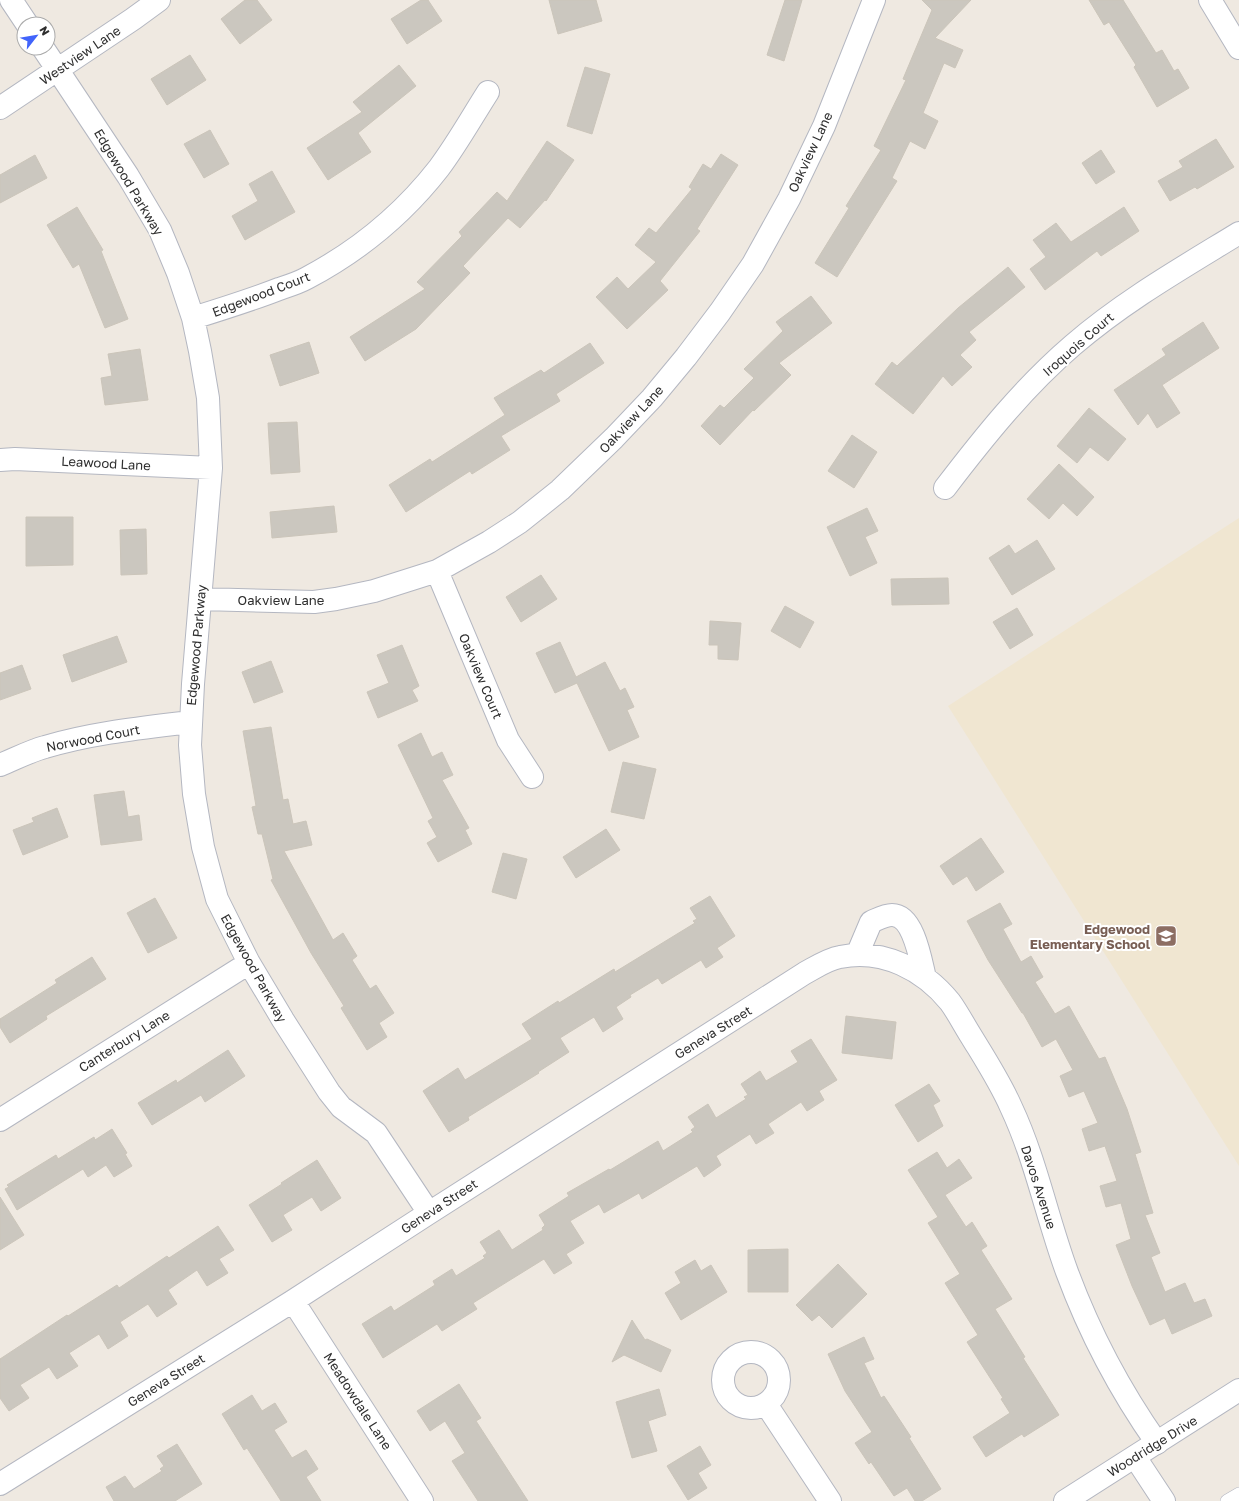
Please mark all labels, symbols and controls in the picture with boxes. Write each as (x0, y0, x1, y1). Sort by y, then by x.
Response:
north arrow (16, 16, 56, 56)
street label: Westview Lane (36, 22, 124, 88)
text: N (37, 24, 53, 38)
street label: Oakview Lane (784, 109, 836, 195)
street label: Edgewood Parkway (91, 126, 167, 239)
street label: Edgewood Court (210, 268, 312, 320)
street label: Iroquois Court (1039, 309, 1117, 379)
street label: Oakview Lane (596, 382, 666, 456)
street label: Leawood Lane (61, 453, 151, 473)
street label: Edgewood Parkway (183, 583, 209, 706)
street label: Oakview Lane (238, 592, 324, 608)
street label: Oakview Court (456, 631, 506, 721)
street label: Norwood Court (45, 721, 141, 755)
street label: Edgewood Parkway (218, 911, 291, 1026)
place label: Edgewood Elementary School (1030, 921, 1151, 952)
school or university icon: Edgewood Elementary School (1153, 923, 1179, 949)
street label: Geneva Street (671, 1002, 755, 1062)
street label: Canterbury Lane (76, 1007, 172, 1075)
street label: Davos Avenue (1018, 1143, 1060, 1231)
street label: Geneva Street (398, 1175, 480, 1237)
street label: Meadowdale Lane (321, 1349, 395, 1453)
street label: Geneva Street (124, 1350, 208, 1410)
street label: Woodridge Drive (1104, 1412, 1200, 1480)

